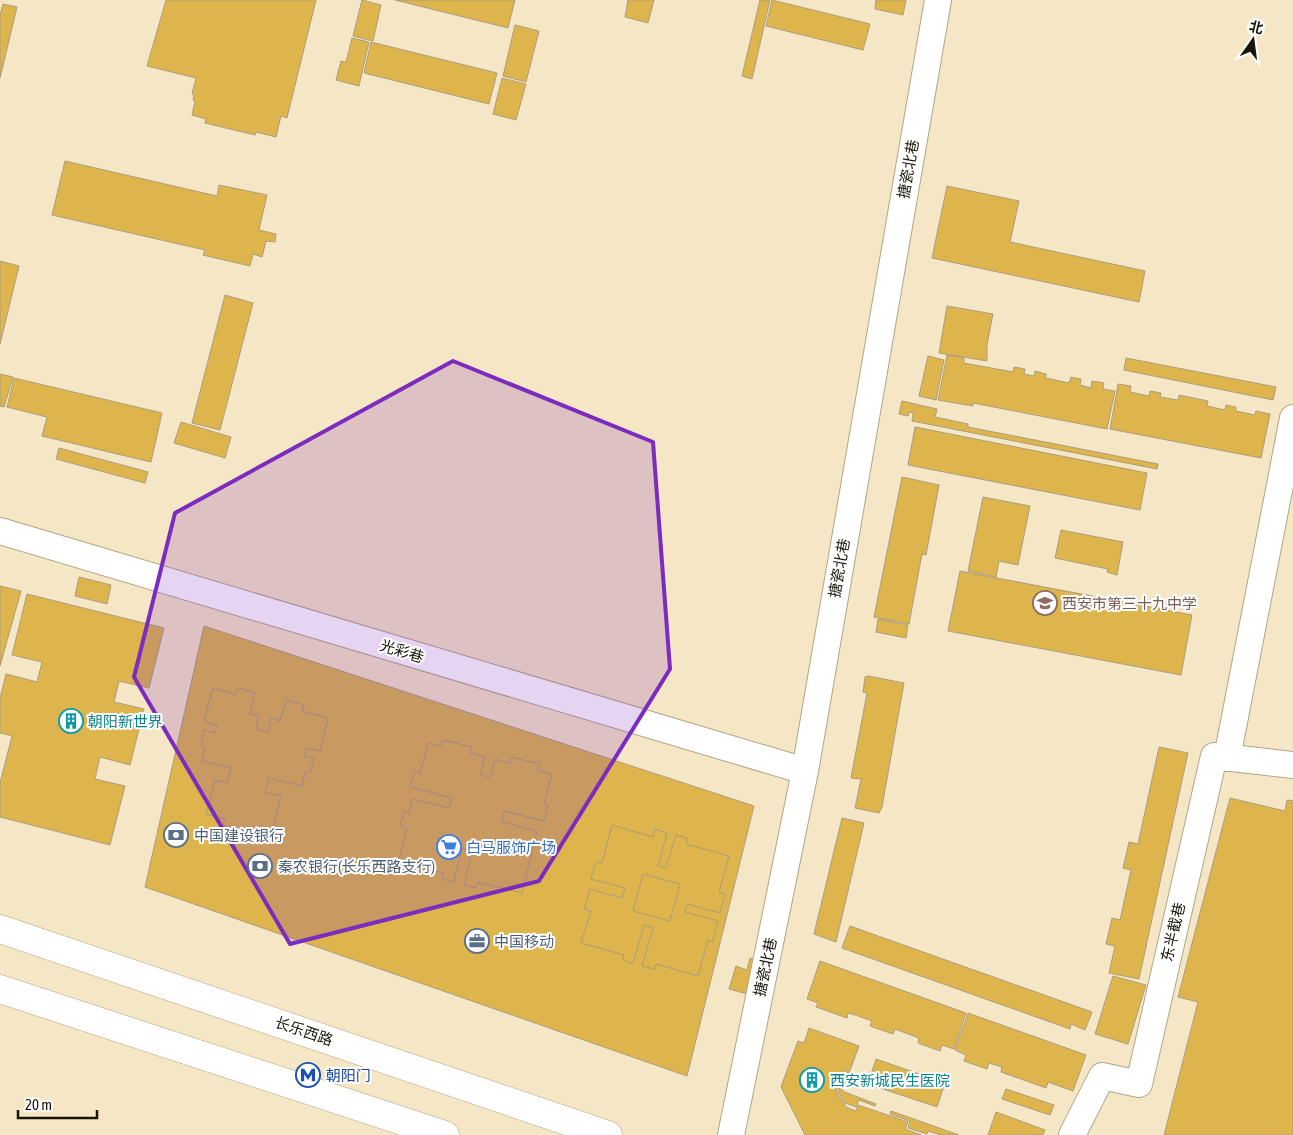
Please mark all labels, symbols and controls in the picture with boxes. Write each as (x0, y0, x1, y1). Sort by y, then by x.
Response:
north arrow (1228, 15, 1278, 65)
text: 北 (1247, 18, 1265, 37)
street label: 搪瓷北巷 (894, 138, 922, 200)
street label: 搪瓷北巷 (825, 537, 853, 599)
school or university icon: 西安市第三十九中学 (1032, 590, 1058, 616)
place label: 西安市第三十九中学 (1062, 595, 1197, 612)
street label: 光彩巷 (378, 636, 426, 666)
building icon: 朝阳新世界 (58, 708, 84, 734)
place label: 朝阳新世界 (88, 713, 163, 730)
bank icon: 中国建设银行 (163, 822, 189, 848)
place label: 中国建设银行 (194, 827, 284, 844)
supermarket icon: 白马服饰广场 (436, 834, 462, 860)
place label: 白马服饰广场 (466, 839, 556, 856)
bank icon: 秦农银行(长乐西路支行) (247, 853, 273, 879)
place label: 秦农银行(长乐西路支行) (278, 858, 435, 875)
street label: 东半截巷 (1158, 901, 1188, 963)
office icon: 中国移动 (464, 928, 490, 954)
place label: 中国移动 (494, 933, 554, 950)
street label: 搪瓷北巷 (750, 936, 780, 998)
street label: 长乐西路 (273, 1013, 335, 1049)
metro station icon: 朝阳门 (295, 1062, 321, 1088)
place label: 朝阳门 (326, 1067, 371, 1084)
building icon: 西安新城民生医院 (799, 1067, 825, 1093)
place label: 西安新城民生医院 (830, 1072, 950, 1089)
scale bar (18, 1088, 96, 1120)
text: 20 m (25, 1096, 52, 1113)

